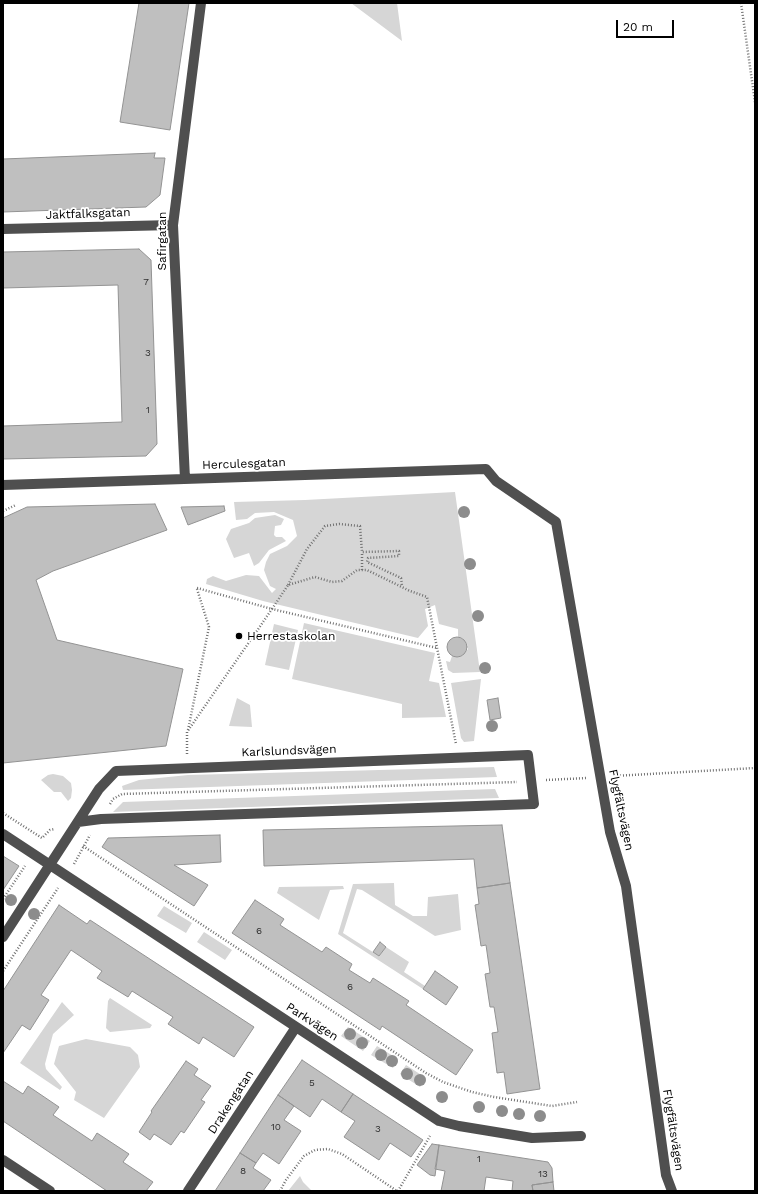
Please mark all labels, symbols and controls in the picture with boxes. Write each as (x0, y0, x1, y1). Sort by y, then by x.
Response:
scale bar (618, 12, 676, 38)
text: 20 m (623, 20, 653, 34)
street label: Jaktfalksgatan (45, 205, 131, 223)
street label: Safirgatan (155, 212, 169, 270)
house number: 7 (143, 276, 149, 288)
house number: 3 (145, 347, 151, 359)
house number: 1 (146, 404, 150, 416)
street label: Herculesgatan (202, 455, 286, 473)
place label: Herrestaskolan (247, 629, 335, 643)
marker: Herrestaskolan (234, 631, 244, 641)
street label: Karlslundsvägen (241, 742, 337, 760)
street label: Flygfältsvägen (605, 768, 637, 852)
house number: 6 (256, 925, 262, 937)
house number: 6 (347, 981, 353, 993)
street label: Parkvägen (283, 1000, 341, 1044)
street label: Drakengatan (205, 1067, 257, 1137)
house number: 5 (309, 1077, 315, 1089)
street label: Flygfältsvägen (659, 1088, 687, 1172)
house number: 10 (271, 1121, 281, 1133)
house number: 3 (375, 1123, 381, 1135)
house number: 1 (477, 1153, 481, 1165)
house number: 8 (240, 1165, 246, 1177)
house number: 13 (538, 1168, 548, 1180)

